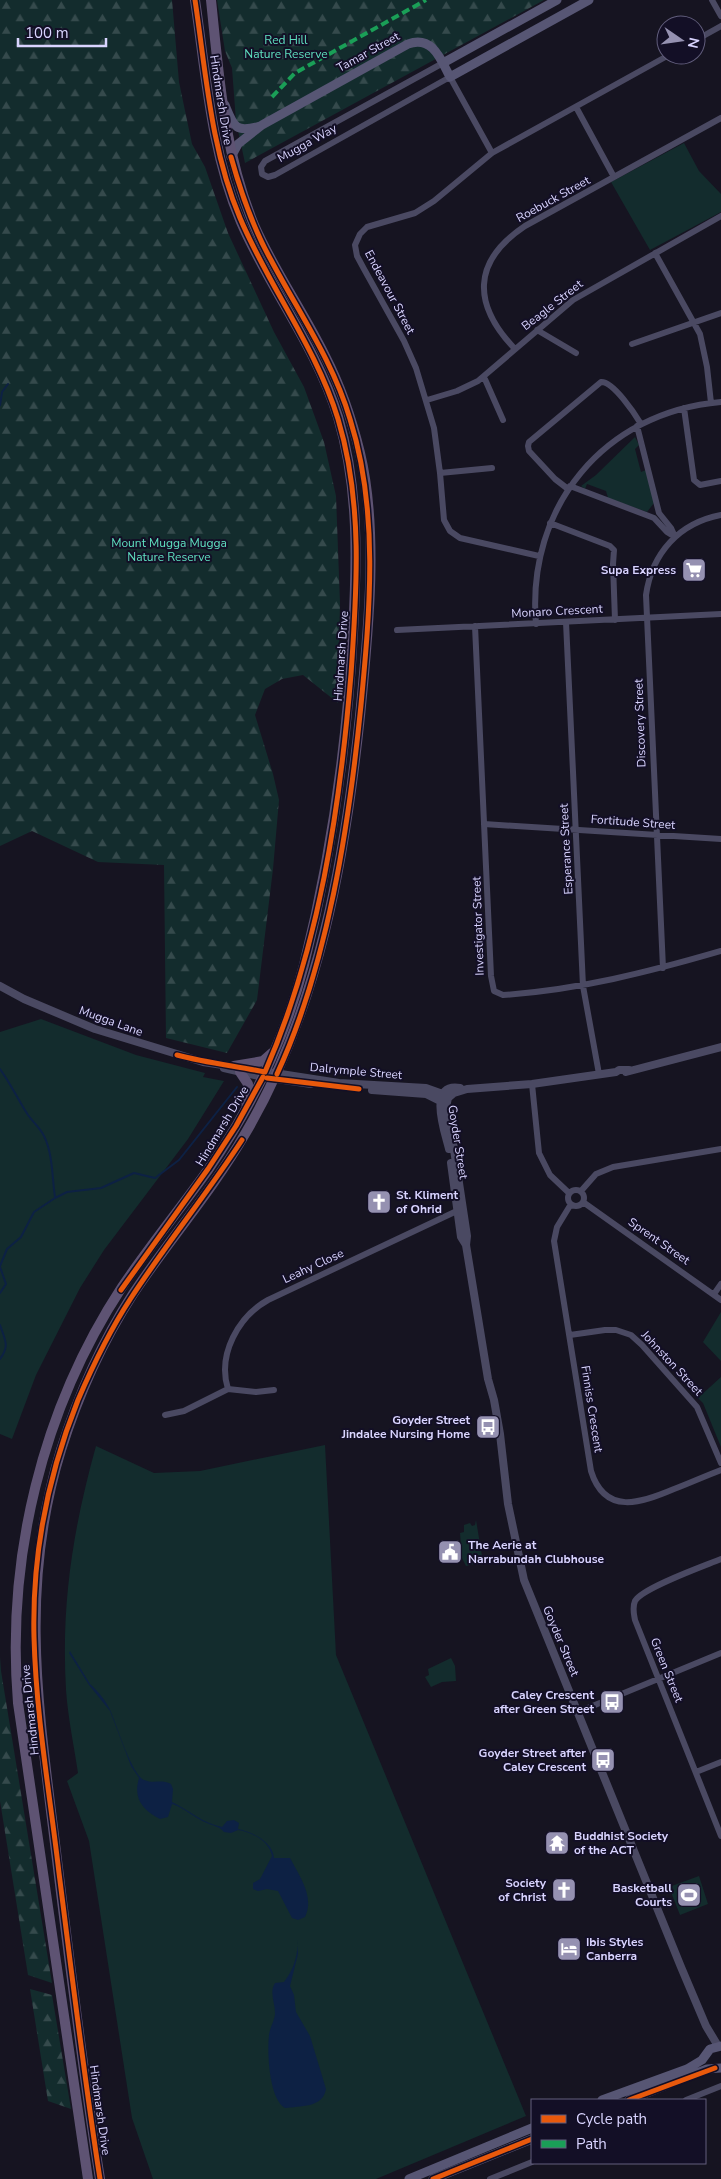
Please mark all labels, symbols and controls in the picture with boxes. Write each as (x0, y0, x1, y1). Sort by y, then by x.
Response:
scale bar (18, 15, 105, 47)
north arrow (656, 15, 706, 65)
text: 100 m (25, 23, 69, 43)
street label: Tamar Street (334, 28, 403, 76)
park label: Red Hill Nature Reserve (244, 32, 328, 62)
text: N (683, 36, 704, 50)
street label: Hindmarsh Drive (206, 54, 236, 146)
street label: Mugga Way (274, 120, 340, 166)
street label: Roebuck Street (513, 172, 593, 226)
street label: Endeavour Street (361, 247, 419, 338)
street label: Beagle Street (518, 276, 587, 334)
park label: Mount Mugga Mugga Nature Reserve (111, 535, 227, 565)
supermarket icon: Supa Express (681, 557, 707, 583)
place label: Supa Express (601, 562, 676, 578)
street label: Monaro Crescent (511, 601, 604, 621)
street label: Hindmarsh Drive (330, 610, 352, 702)
street label: Discovery Street (630, 678, 650, 768)
street label: Esperance Street (556, 802, 576, 895)
street label: Fortitude Street (590, 811, 677, 833)
street label: Investigator Street (468, 875, 488, 976)
street label: Mugga Lane (77, 1002, 145, 1040)
street label: Dalrymple Street (309, 1059, 404, 1083)
street label: Hindmarsh Drive (192, 1083, 252, 1169)
street label: Goyder Street (444, 1104, 472, 1181)
place label: St. Kliment of Ohrid (396, 1187, 458, 1217)
church icon: St. Kliment of Ohrid (366, 1189, 392, 1215)
street label: Sprent Street (625, 1214, 694, 1269)
street label: Leahy Close (280, 1245, 346, 1287)
street label: Johnston Street (637, 1326, 707, 1400)
street label: Finniss Crescent (577, 1364, 607, 1454)
place label: Goyder Street Jindalee Nursing Home (341, 1412, 470, 1442)
bus stop icon: Goyder Street Jindalee Nursing Home (475, 1414, 501, 1440)
place label: The Aerie at Narrabundah Clubhouse (468, 1537, 605, 1567)
public building icon: The Aerie at Narrabundah Clubhouse (437, 1539, 463, 1565)
street label: Goyder Street (539, 1603, 583, 1679)
street label: Green Street (647, 1635, 688, 1705)
street label: Hindmarsh Drive (17, 1664, 43, 1756)
place label: Caley Crescent after Green Street (493, 1687, 594, 1717)
bus stop icon: Caley Crescent after Green Street (599, 1689, 625, 1715)
place label: Goyder Street after Caley Crescent (479, 1745, 586, 1775)
bus stop icon: Goyder Street after Caley Crescent (590, 1747, 616, 1773)
place label: Buddhist Society of the ACT (574, 1828, 669, 1858)
temple icon: Buddhist Society of the ACT (544, 1830, 570, 1856)
place label: Society of Christ (498, 1875, 547, 1905)
church icon: Society of Christ (551, 1877, 577, 1903)
place label: Basketball Courts (613, 1880, 672, 1910)
sports icon: Basketball Courts (676, 1882, 702, 1908)
place label: Ibis Styles Canberra (586, 1934, 644, 1964)
hotel icon: Ibis Styles Canberra (556, 1936, 582, 1962)
street label: Hindmarsh Drive (86, 2064, 114, 2156)
legend (531, 2099, 706, 2164)
text: Cycle path (576, 2109, 647, 2129)
text: Path (576, 2134, 607, 2154)

